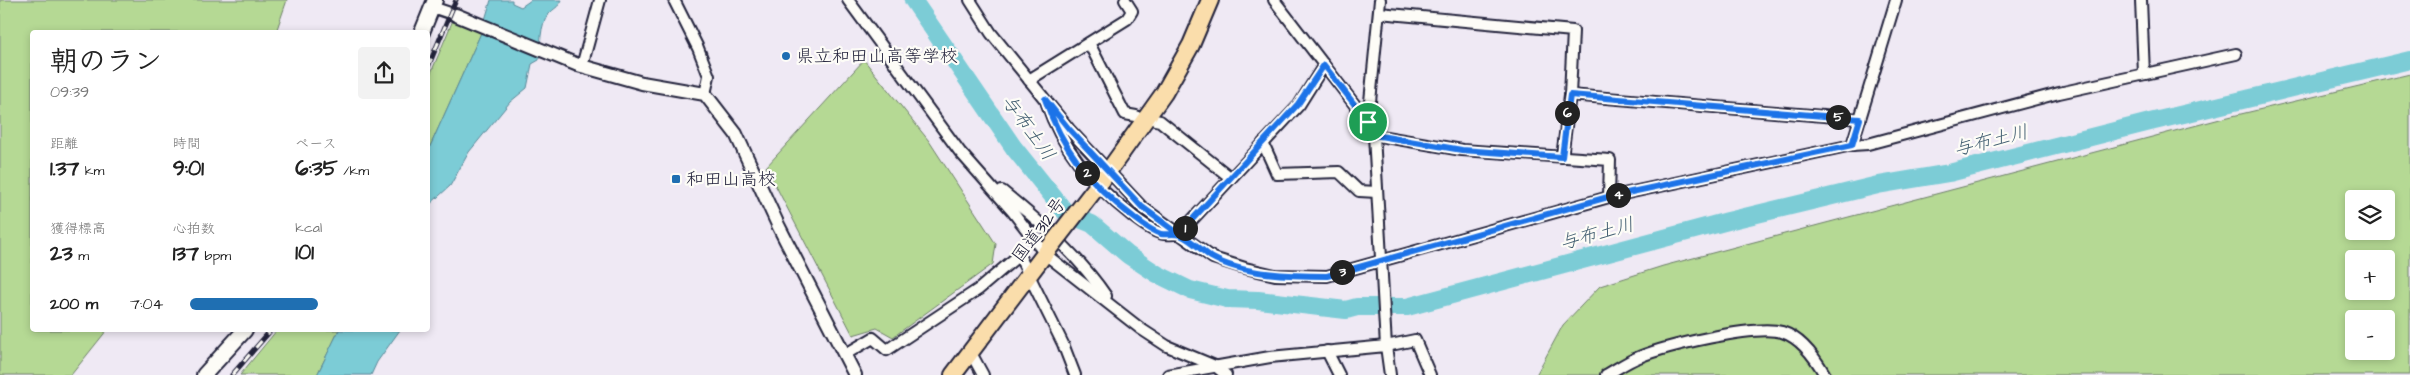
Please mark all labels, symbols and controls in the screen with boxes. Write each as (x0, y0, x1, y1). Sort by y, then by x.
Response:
text: 朝のラン (50, 42, 162, 81)
place label: 県立和田山高等学校 (796, 44, 958, 69)
button: share (358, 47, 410, 99)
marker: 県立和田山高等学校 (780, 50, 792, 62)
text: 09:39 (50, 81, 89, 103)
water label: 与布土川 (995, 89, 1061, 167)
pin: 6 (1554, 100, 1580, 126)
pin (1347, 101, 1389, 143)
text: 6 (1563, 103, 1572, 123)
pin: 5 (1826, 104, 1850, 130)
text: 5 (1834, 107, 1843, 127)
icon: arrive (1354, 108, 1382, 136)
water label: 与布土川 (1951, 119, 2031, 163)
text: 距離 (50, 134, 78, 154)
text: 時間 (173, 134, 201, 154)
text: ペース (295, 134, 337, 154)
text: 1.37 (50, 154, 79, 183)
text: 9:01 (173, 154, 204, 183)
text: 6:35 (295, 154, 338, 183)
pin: 2 (1074, 160, 1100, 186)
text: km (79, 161, 104, 181)
text: /km (338, 161, 369, 181)
text: 2 (1083, 163, 1092, 183)
place label: 和田山高校 (686, 167, 776, 192)
marker: 和田山高校 (670, 173, 682, 185)
pin: 4 (1606, 182, 1630, 208)
text: 4 (1614, 185, 1623, 205)
map controls (2345, 190, 2395, 360)
button: layers (2345, 190, 2395, 240)
street label: 国道312号 (1006, 192, 1072, 268)
water label: 与布土川 (1557, 211, 1637, 257)
pin: 1 (1172, 216, 1198, 240)
text: kcal (295, 218, 322, 238)
text: 1 (1185, 218, 1186, 238)
text: 獲得標高 (50, 219, 106, 239)
text: 心拍数 (173, 219, 215, 239)
text: 101 (295, 238, 314, 267)
text: 23 (50, 239, 73, 268)
text: 137 (173, 239, 199, 268)
text: m (73, 246, 89, 266)
text: bpm (199, 246, 231, 266)
button: + (2345, 250, 2395, 300)
pin: 3 (1330, 260, 1354, 284)
text: 3 (1339, 262, 1346, 282)
text: 200 m (50, 293, 98, 315)
text: 7:04 (130, 293, 164, 315)
button: − (2345, 310, 2395, 360)

